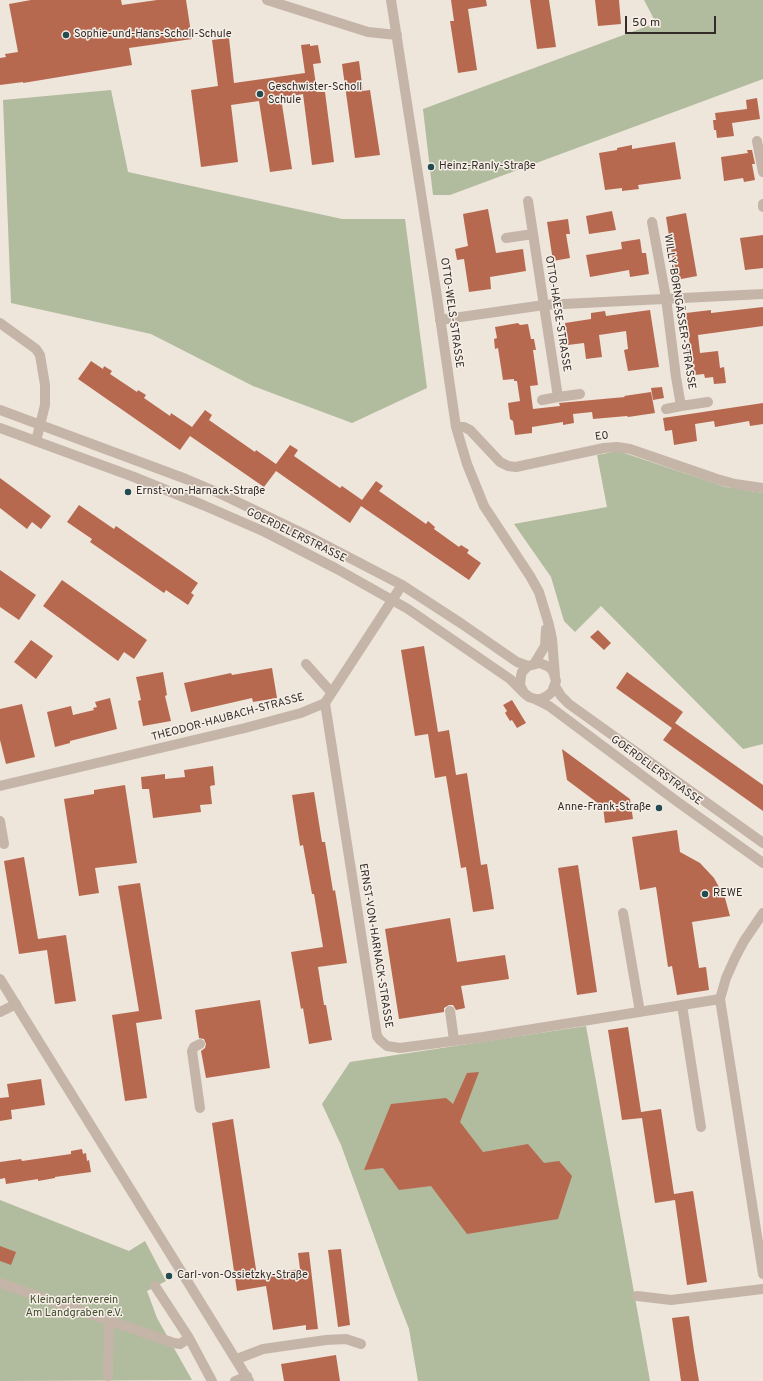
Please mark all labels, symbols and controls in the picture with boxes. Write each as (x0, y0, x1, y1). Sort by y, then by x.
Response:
scale bar (627, 8, 718, 34)
text: 50 m (632, 15, 660, 31)
place label: Sophie-und-Hans-Scholl-Schule (74, 28, 232, 42)
marker: Sophie-und-Hans-Scholl-Schule (61, 30, 71, 40)
place label: Geschwister-Scholl Schule (268, 81, 362, 107)
marker: Geschwister-Scholl Schule (255, 89, 265, 99)
place label: Heinz-Ranly-Straße (439, 160, 536, 174)
marker: Heinz-Ranly-Straße (426, 162, 436, 172)
street label: WILLY-BORNGÄSSER-STRASSE (660, 233, 698, 391)
street label: OTTO-HAESE-STRASSE (541, 255, 573, 373)
street label: OTTO-WELS-STRASSE (437, 257, 465, 369)
street label: E0 (594, 430, 610, 444)
place label: Ernst-von-Harnack-Straße (136, 485, 265, 499)
marker: Ernst-von-Harnack-Straße (123, 487, 133, 497)
street label: GOERDELERSTRASSE (244, 506, 348, 566)
street label: THEODOR-HAUBACH-STRASSE (150, 691, 306, 745)
street label: GOERDELERSTRASSE (608, 733, 704, 809)
place label: Anne-Frank-Straße (557, 801, 651, 815)
marker: Anne-Frank-Straße (654, 803, 664, 813)
street label: ERNST-VON-HARNACK-STRASSE (355, 863, 395, 1029)
place label: REWE (713, 887, 743, 901)
marker: REWE (700, 889, 710, 899)
place label: Carl-von-Ossietzky-Straße (177, 1269, 308, 1283)
marker: Carl-von-Ossietzky-Straße (164, 1271, 174, 1281)
park label: Kleingartenverein Am Landgraben e.V. (25, 1294, 123, 1320)

